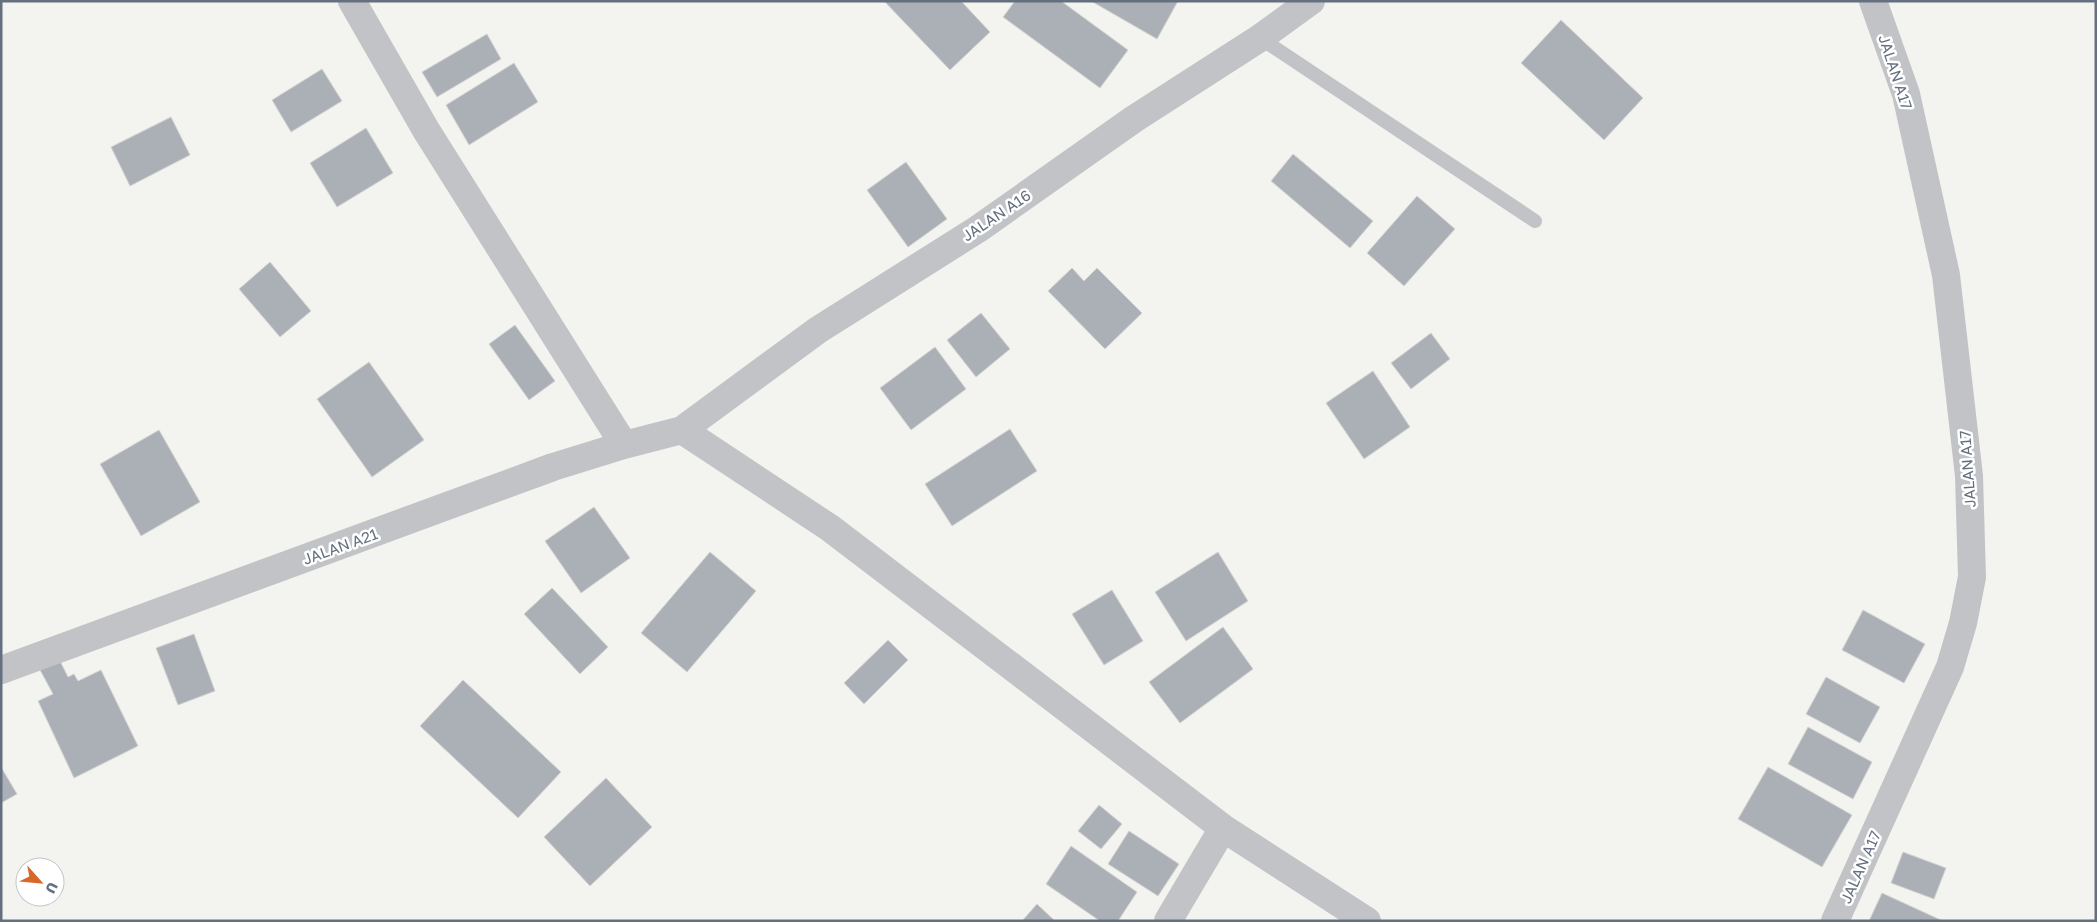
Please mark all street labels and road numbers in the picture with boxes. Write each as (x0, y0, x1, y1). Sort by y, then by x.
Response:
street label: JALAN A17 (1875, 32, 1917, 112)
street label: JALAN A16 (958, 186, 1034, 244)
street label: JALAN A17 (1955, 430, 1979, 508)
street label: JALAN A21 (300, 524, 380, 568)
street label: JALAN A17 (1836, 828, 1884, 906)

